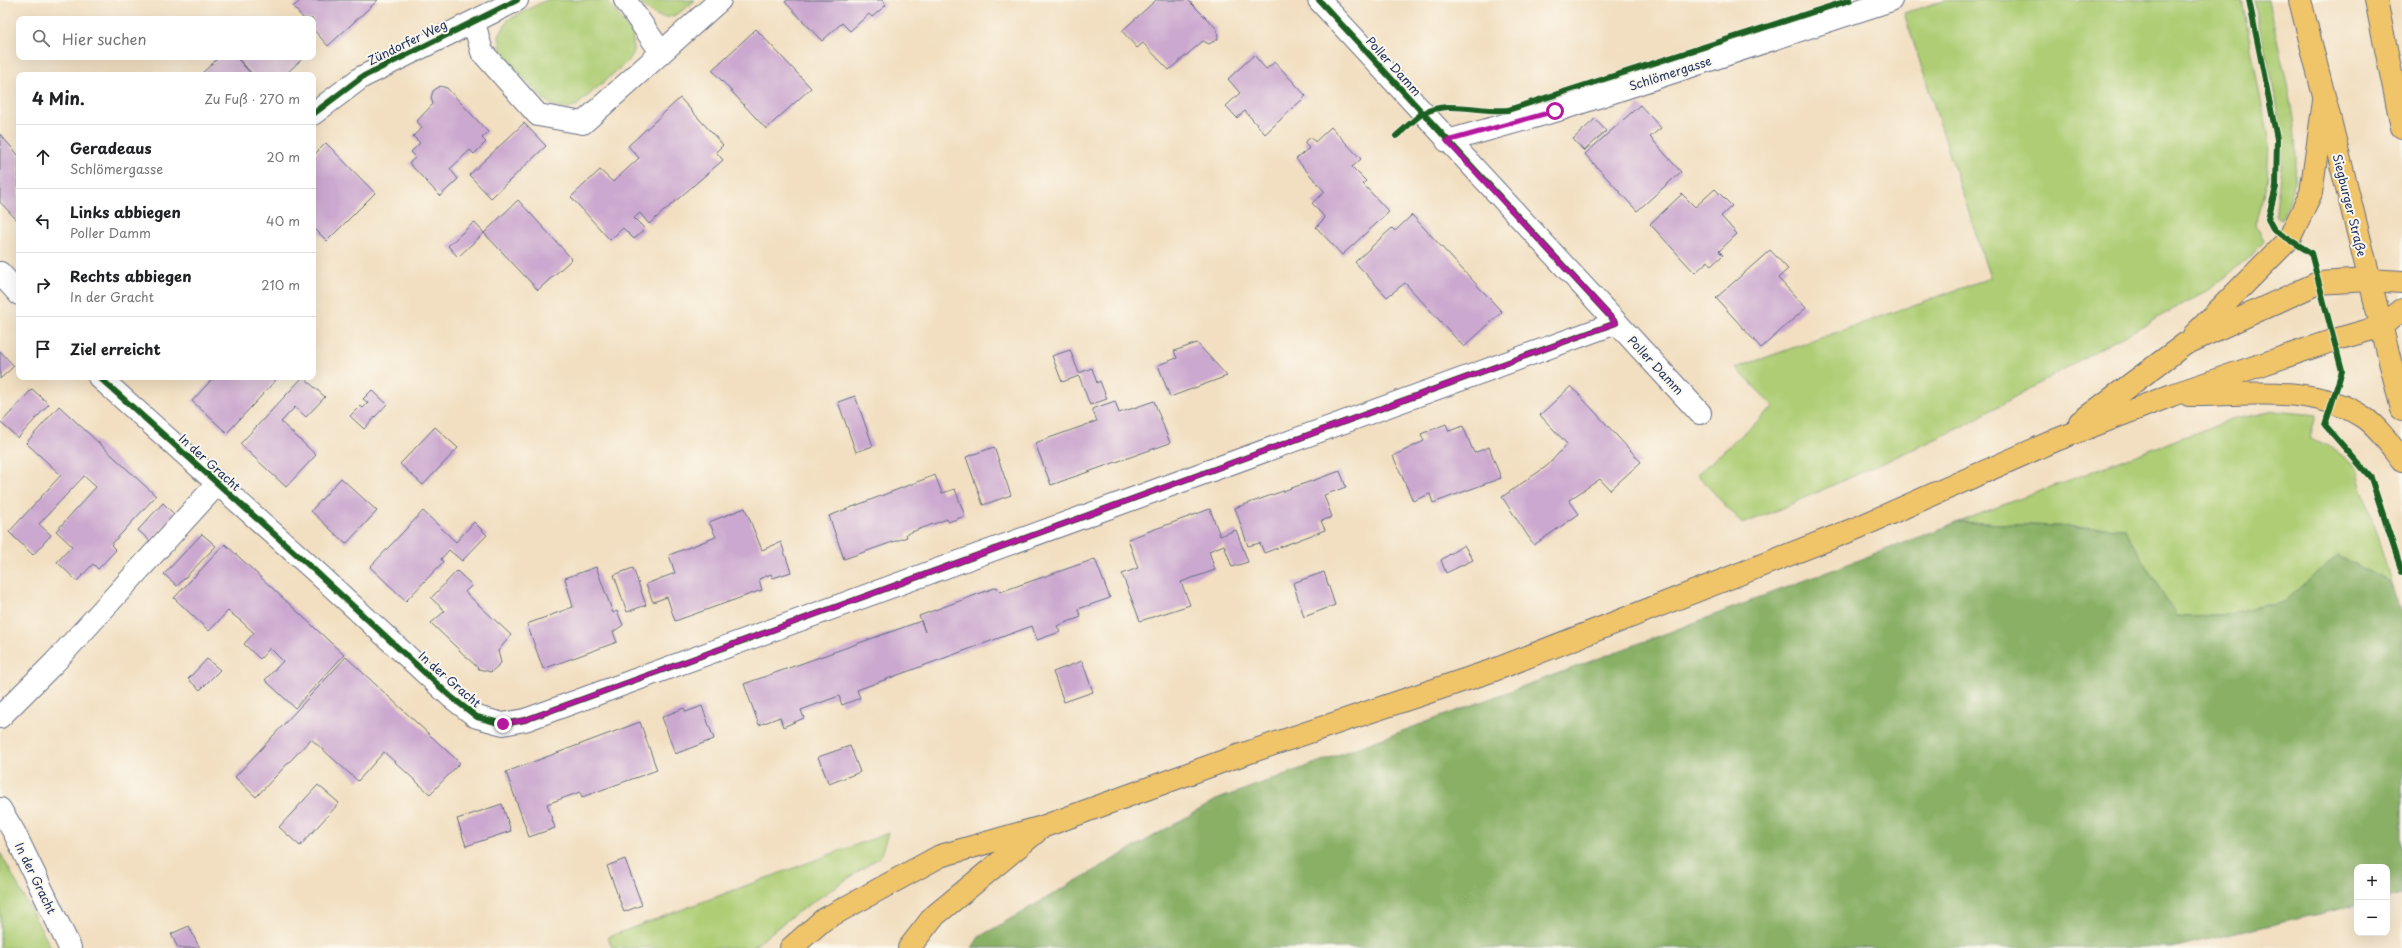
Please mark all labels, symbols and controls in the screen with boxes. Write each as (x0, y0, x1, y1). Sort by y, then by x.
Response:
street label: Zündorfer Weg (364, 15, 450, 69)
search box (16, 16, 316, 60)
icon: search (30, 27, 52, 49)
text: Hier suchen (62, 27, 147, 50)
street label: Poller Damm (1362, 32, 1426, 100)
street label: Schlömergasse (1626, 51, 1714, 95)
text: 4 Min. (32, 85, 85, 111)
text: Zu Fuß · 270 m (204, 89, 300, 108)
route start (1546, 102, 1564, 120)
text: Geradeaus (70, 136, 152, 159)
icon: ahead (32, 146, 54, 168)
text: 20 m (266, 147, 300, 166)
street label: Siegburger Straße (2329, 152, 2371, 258)
text: Schlömergasse (70, 159, 163, 178)
text: Links abbiegen (70, 200, 181, 223)
icon: left (32, 210, 54, 232)
text: 40 m (266, 211, 300, 230)
text: Poller Damm (70, 223, 151, 242)
text: Rechts abbiegen (70, 264, 191, 287)
icon: right (32, 274, 54, 296)
text: 210 m (261, 275, 300, 294)
text: In der Gracht (70, 287, 154, 306)
street label: Poller Damm (1624, 332, 1688, 398)
text: Ziel erreicht (70, 337, 161, 360)
icon: arrive (32, 338, 54, 360)
street label: In der Gracht (175, 429, 245, 495)
street label: In der Gracht (415, 647, 485, 711)
route end (494, 715, 512, 733)
street label: In der Gracht (11, 839, 61, 917)
map controls (2354, 864, 2390, 936)
button: + (2354, 864, 2390, 900)
button: − (2354, 900, 2390, 936)

